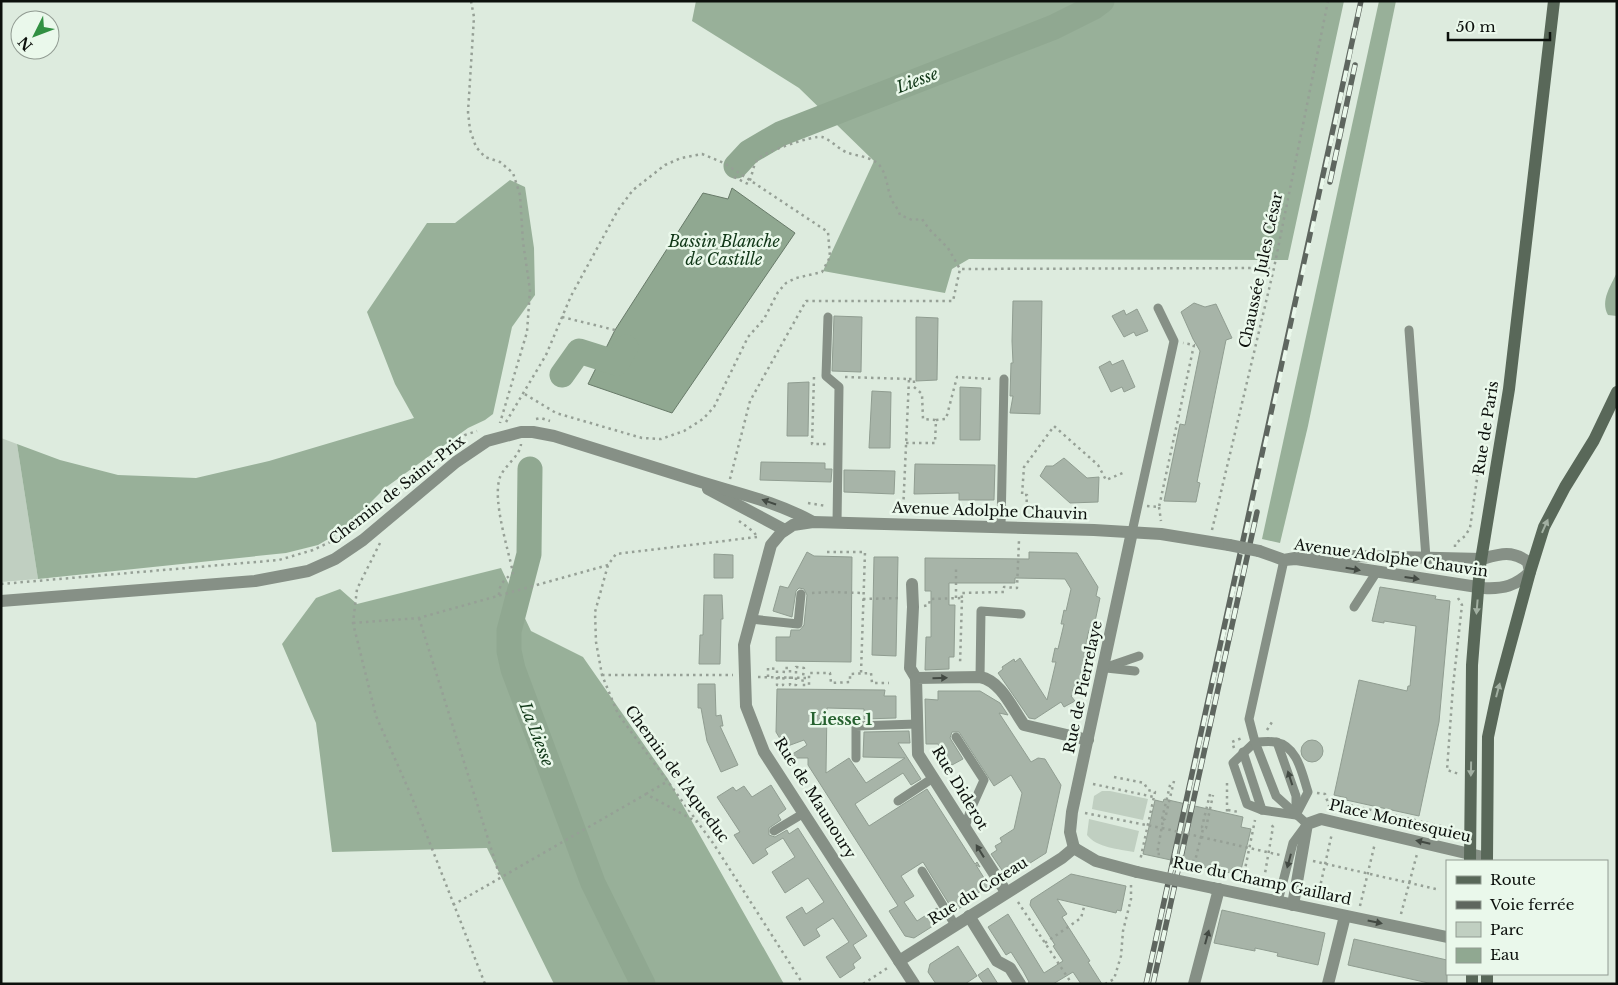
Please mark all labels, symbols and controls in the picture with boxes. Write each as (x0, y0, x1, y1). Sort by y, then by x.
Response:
north arrow (10, 10, 60, 60)
scale bar (1448, 10, 1550, 42)
text: 50 m (1456, 17, 1496, 36)
text: N (14, 33, 36, 55)
water label: Liesse (892, 63, 941, 97)
street label: Chaussée Jules César (1235, 189, 1287, 350)
water label: Bassin Blanche de Castille (667, 231, 781, 269)
street label: Rue de Paris (1469, 379, 1502, 476)
street label: Chemin de Saint-Prix (325, 431, 469, 549)
one-way arrow (761, 498, 776, 506)
street label: Avenue Adolphe Chauvin (891, 498, 1088, 523)
one-way arrow (1542, 519, 1550, 533)
street label: Avenue Adolphe Chauvin (1292, 534, 1489, 581)
one-way arrow (1346, 565, 1362, 573)
one-way arrow (1405, 574, 1421, 582)
one-way arrow (1473, 599, 1481, 615)
street label: Rue de Pierrelaye (1059, 619, 1106, 755)
one-way arrow (932, 674, 948, 682)
one-way arrow (1494, 682, 1502, 697)
water label: La Liesse (515, 698, 559, 770)
street label: Chemin de l'Aqueduc (621, 701, 734, 846)
district label: Liesse 1 (810, 709, 872, 729)
street label: Rue de Maunoury (770, 734, 861, 862)
street label: Rue Diderot (928, 742, 993, 833)
one-way arrow (1467, 762, 1475, 778)
one-way arrow (1285, 770, 1293, 785)
street label: Place Montesquieu (1327, 795, 1473, 846)
one-way arrow (1415, 838, 1430, 846)
one-way arrow (975, 845, 984, 858)
street label: Rue du Coteau (924, 852, 1031, 929)
street label: Rue du Champ Gaillard (1171, 852, 1353, 909)
one-way arrow (1284, 854, 1292, 869)
legend (1446, 860, 1608, 975)
text: Route (1490, 870, 1536, 889)
text: Voie ferrée (1489, 895, 1574, 914)
one-way arrow (1367, 918, 1382, 926)
text: Parc (1490, 920, 1523, 939)
one-way arrow (1203, 929, 1211, 944)
text: Eau (1490, 945, 1519, 964)

